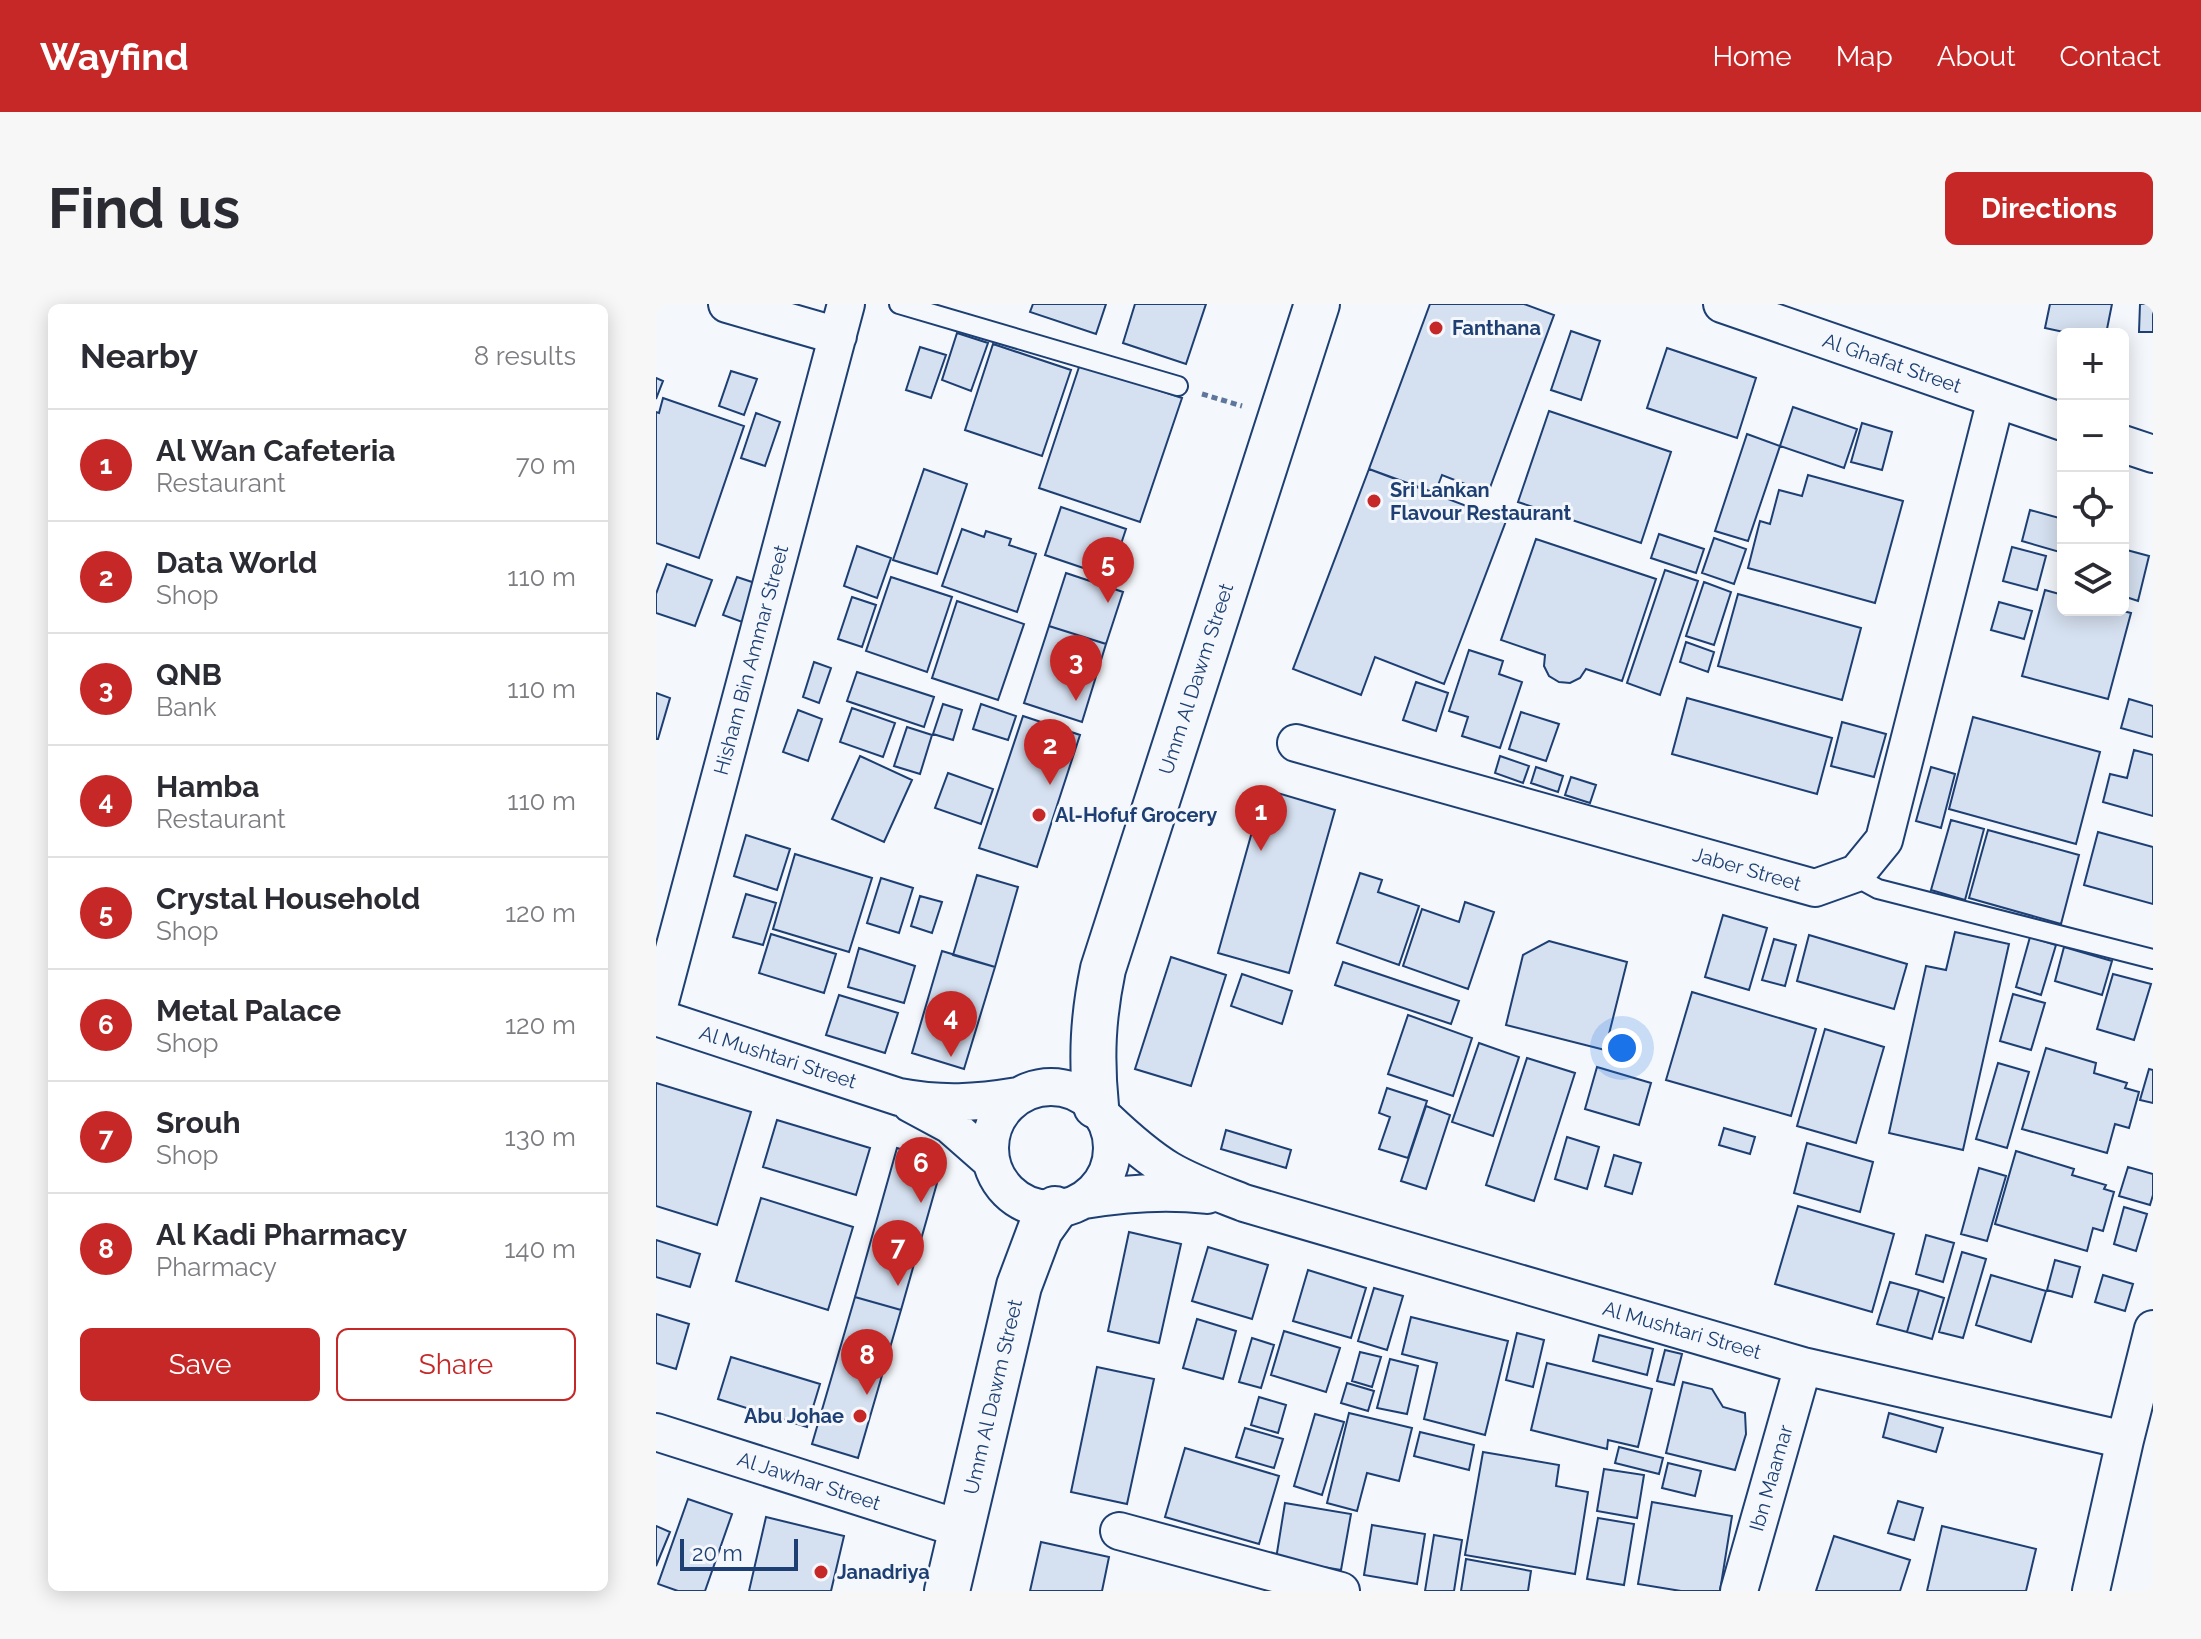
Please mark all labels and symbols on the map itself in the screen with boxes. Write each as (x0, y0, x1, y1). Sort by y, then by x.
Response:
place label: Fanthana (1452, 316, 1541, 340)
marker: Fanthana (1427, 319, 1445, 337)
street label: Al Ghafat Street (1820, 328, 1965, 398)
place label: Sri Lankan Flavour Restaurant (1390, 478, 1572, 525)
marker: Sri Lankan Flavour Restaurant (1365, 492, 1383, 510)
pin: 5 (1082, 537, 1134, 603)
street label: Hisham Bin Ammar Street (709, 542, 793, 778)
street label: Umm Al Dawm Street (1154, 580, 1238, 778)
pin: 3 (1050, 635, 1102, 701)
pin: 2 (1024, 719, 1076, 785)
pin: 1 (1235, 785, 1287, 851)
place label: Al-Hofuf Grocery (1055, 803, 1217, 827)
marker: Al-Hofuf Grocery (1030, 806, 1048, 824)
street label: Jaber Street (1690, 842, 1804, 896)
pin: 4 (925, 991, 977, 1057)
street label: Al Mushtari Street (696, 1020, 860, 1094)
your location (1602, 1028, 1642, 1068)
pin: 6 (895, 1137, 947, 1203)
pin: 7 (872, 1220, 924, 1286)
street label: Al Mushtari Street (1600, 1296, 1764, 1364)
street label: Umm Al Dawm Street (959, 1297, 1027, 1497)
pin: 8 (841, 1329, 893, 1395)
place label: Abu Johae (744, 1404, 844, 1428)
marker: Abu Johae (851, 1407, 869, 1425)
street label: Ibn Maamar (1744, 1422, 1798, 1534)
street label: Al Jawhar Street (734, 1447, 884, 1516)
scale bar (680, 1535, 798, 1571)
place label: Janadriya (837, 1560, 930, 1584)
marker: Janadriya (812, 1563, 830, 1581)

